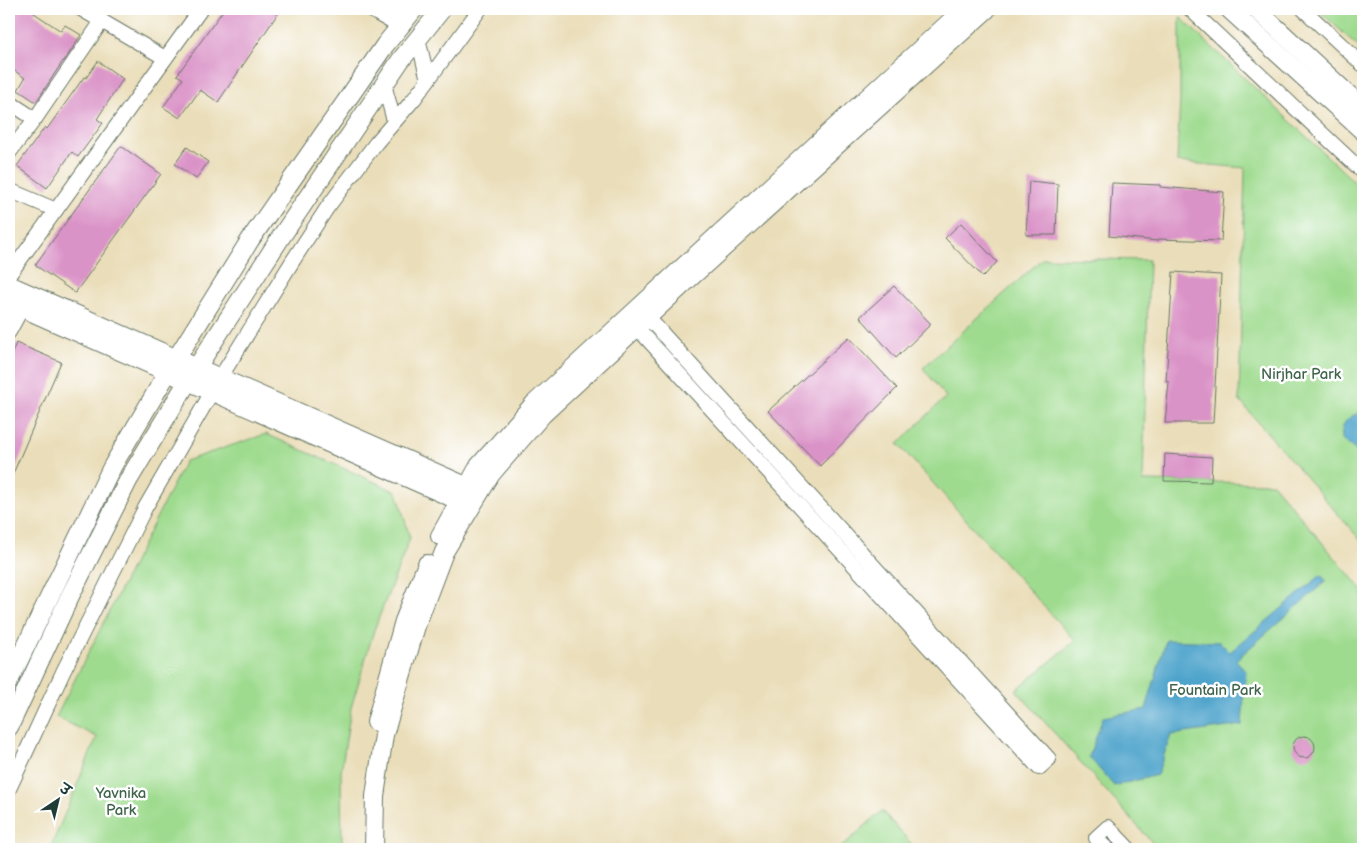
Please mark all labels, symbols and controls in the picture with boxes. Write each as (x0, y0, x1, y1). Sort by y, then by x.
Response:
park label: Nirjhar Park (1261, 365, 1342, 384)
park label: Fountain Park (1169, 681, 1262, 700)
north arrow (32, 776, 82, 826)
text: उ (55, 779, 75, 800)
park label: Yavnika Park (95, 784, 146, 820)

